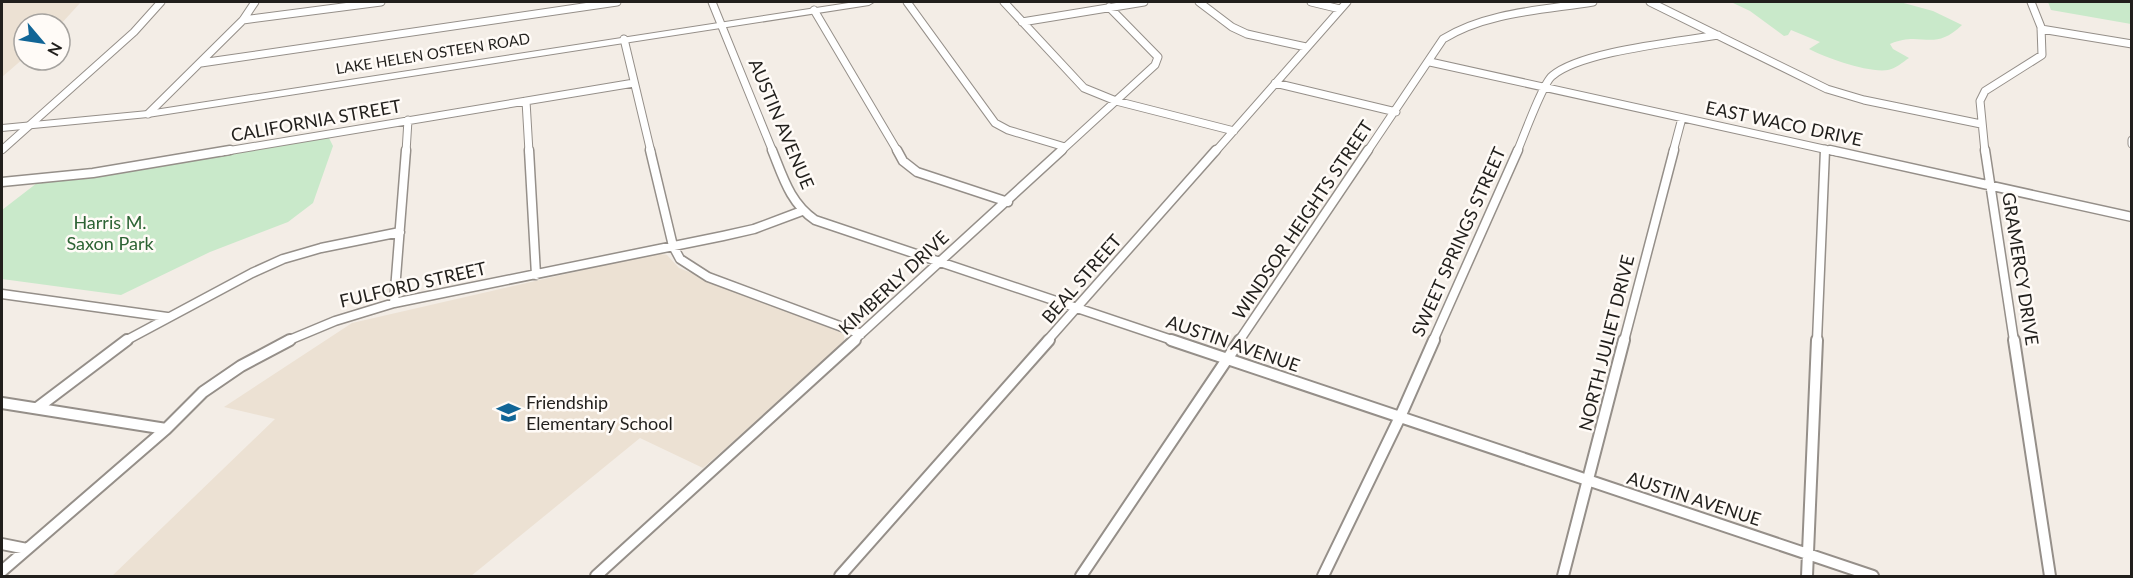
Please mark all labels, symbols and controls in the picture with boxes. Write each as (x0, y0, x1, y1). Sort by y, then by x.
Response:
north arrow (12, 12, 72, 72)
street label: LAKE HELEN OSTEEN ROAD (335, 29, 531, 77)
text: N (44, 40, 67, 60)
street label: AUSTIN AVENUE (745, 55, 819, 192)
street label: CALIFORNIA STREET (229, 94, 403, 146)
street label: EAST WACO DRIVE (1704, 96, 1865, 150)
street label: WINDSOR HEIGHTS STREET (1227, 115, 1377, 323)
street label: SWEET SPRINGS STREET (1406, 143, 1510, 340)
street label: GRAMERCY DRIVE (1998, 191, 2044, 347)
park label: Harris M. Saxon Park (66, 211, 154, 254)
street label: KIMBERLY DRIVE (834, 226, 953, 339)
street label: BEAL STREET (1037, 229, 1126, 327)
street label: NORTH JULIET DRIVE (1574, 253, 1639, 433)
street label: FULFORD STREET (337, 256, 489, 312)
street label: AUSTIN AVENUE (1164, 310, 1303, 376)
place label: Friendship Elementary School (526, 391, 673, 434)
school or university icon: Friendship Elementary School (495, 400, 521, 426)
street label: AUSTIN AVENUE (1625, 466, 1764, 530)

